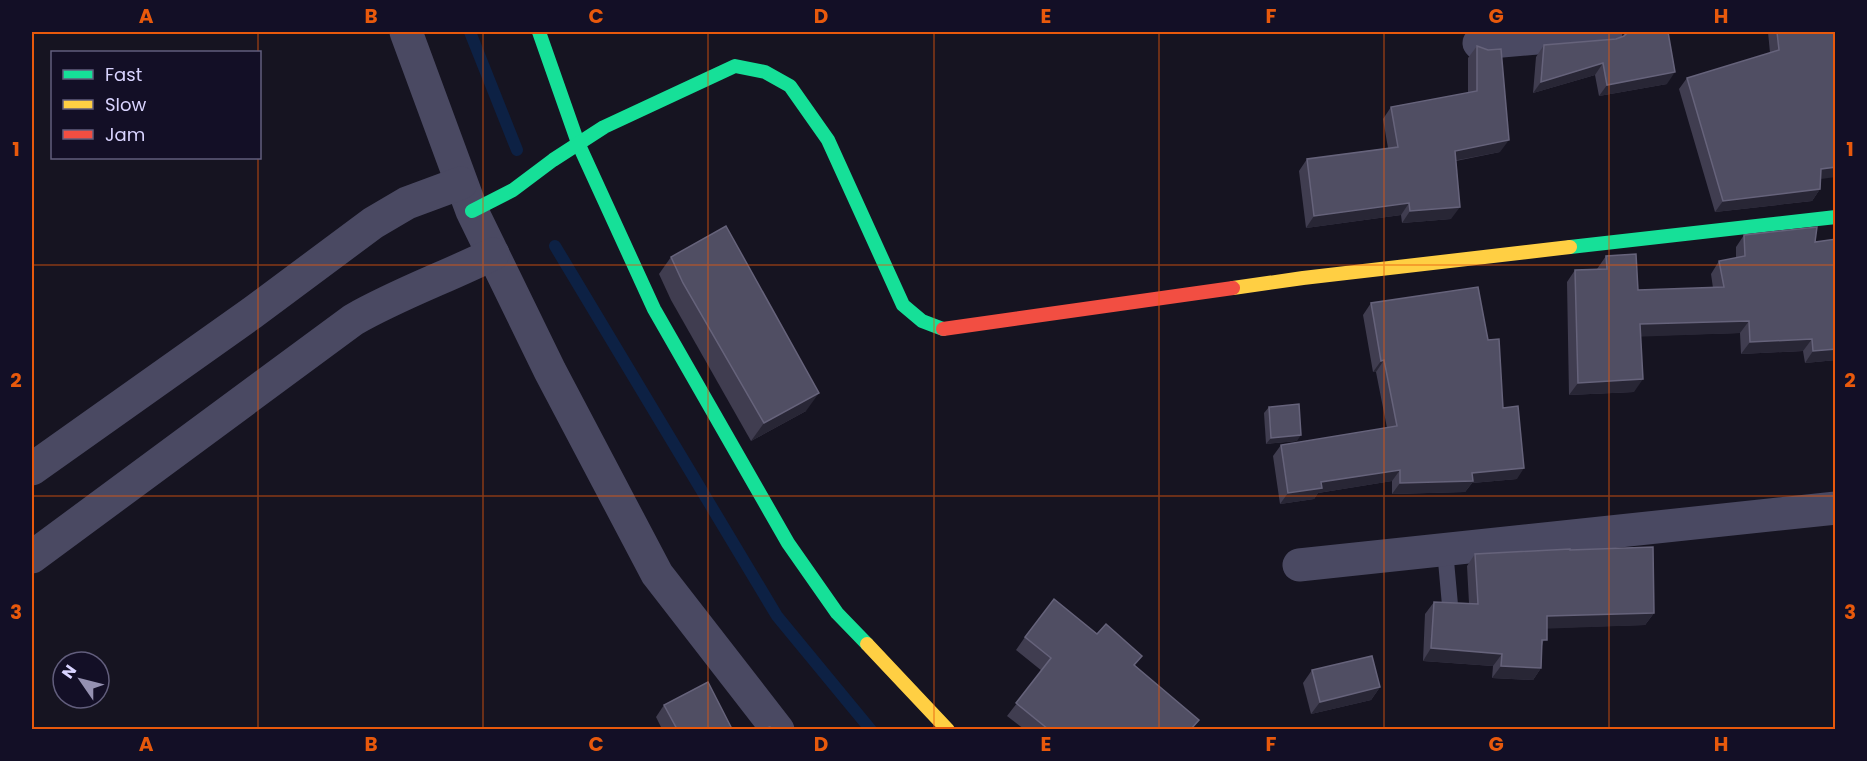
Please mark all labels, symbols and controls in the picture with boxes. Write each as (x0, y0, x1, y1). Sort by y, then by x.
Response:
text: A (139, 2, 154, 30)
text: B (364, 2, 378, 30)
text: C (588, 2, 604, 30)
text: D (814, 2, 828, 30)
text: E (1041, 2, 1051, 30)
text: F (1266, 2, 1277, 30)
text: G (1488, 2, 1504, 30)
text: H (1714, 2, 1728, 30)
legend (51, 51, 261, 159)
text: Fast (105, 62, 142, 87)
text: Slow (105, 92, 147, 117)
text: Jam (105, 122, 145, 147)
text: 1 (12, 135, 20, 163)
text: 1 (1846, 135, 1854, 163)
text: 2 (10, 366, 22, 394)
text: 2 (1844, 366, 1856, 394)
text: 3 (10, 598, 22, 626)
text: 3 (1844, 598, 1856, 626)
north arrow (51, 650, 111, 710)
text: N (56, 660, 82, 683)
text: A (139, 730, 154, 758)
text: B (364, 730, 378, 758)
text: C (588, 730, 604, 758)
text: D (814, 730, 828, 758)
text: E (1041, 730, 1051, 758)
text: F (1266, 730, 1277, 758)
text: G (1488, 730, 1504, 758)
text: H (1714, 730, 1728, 758)

